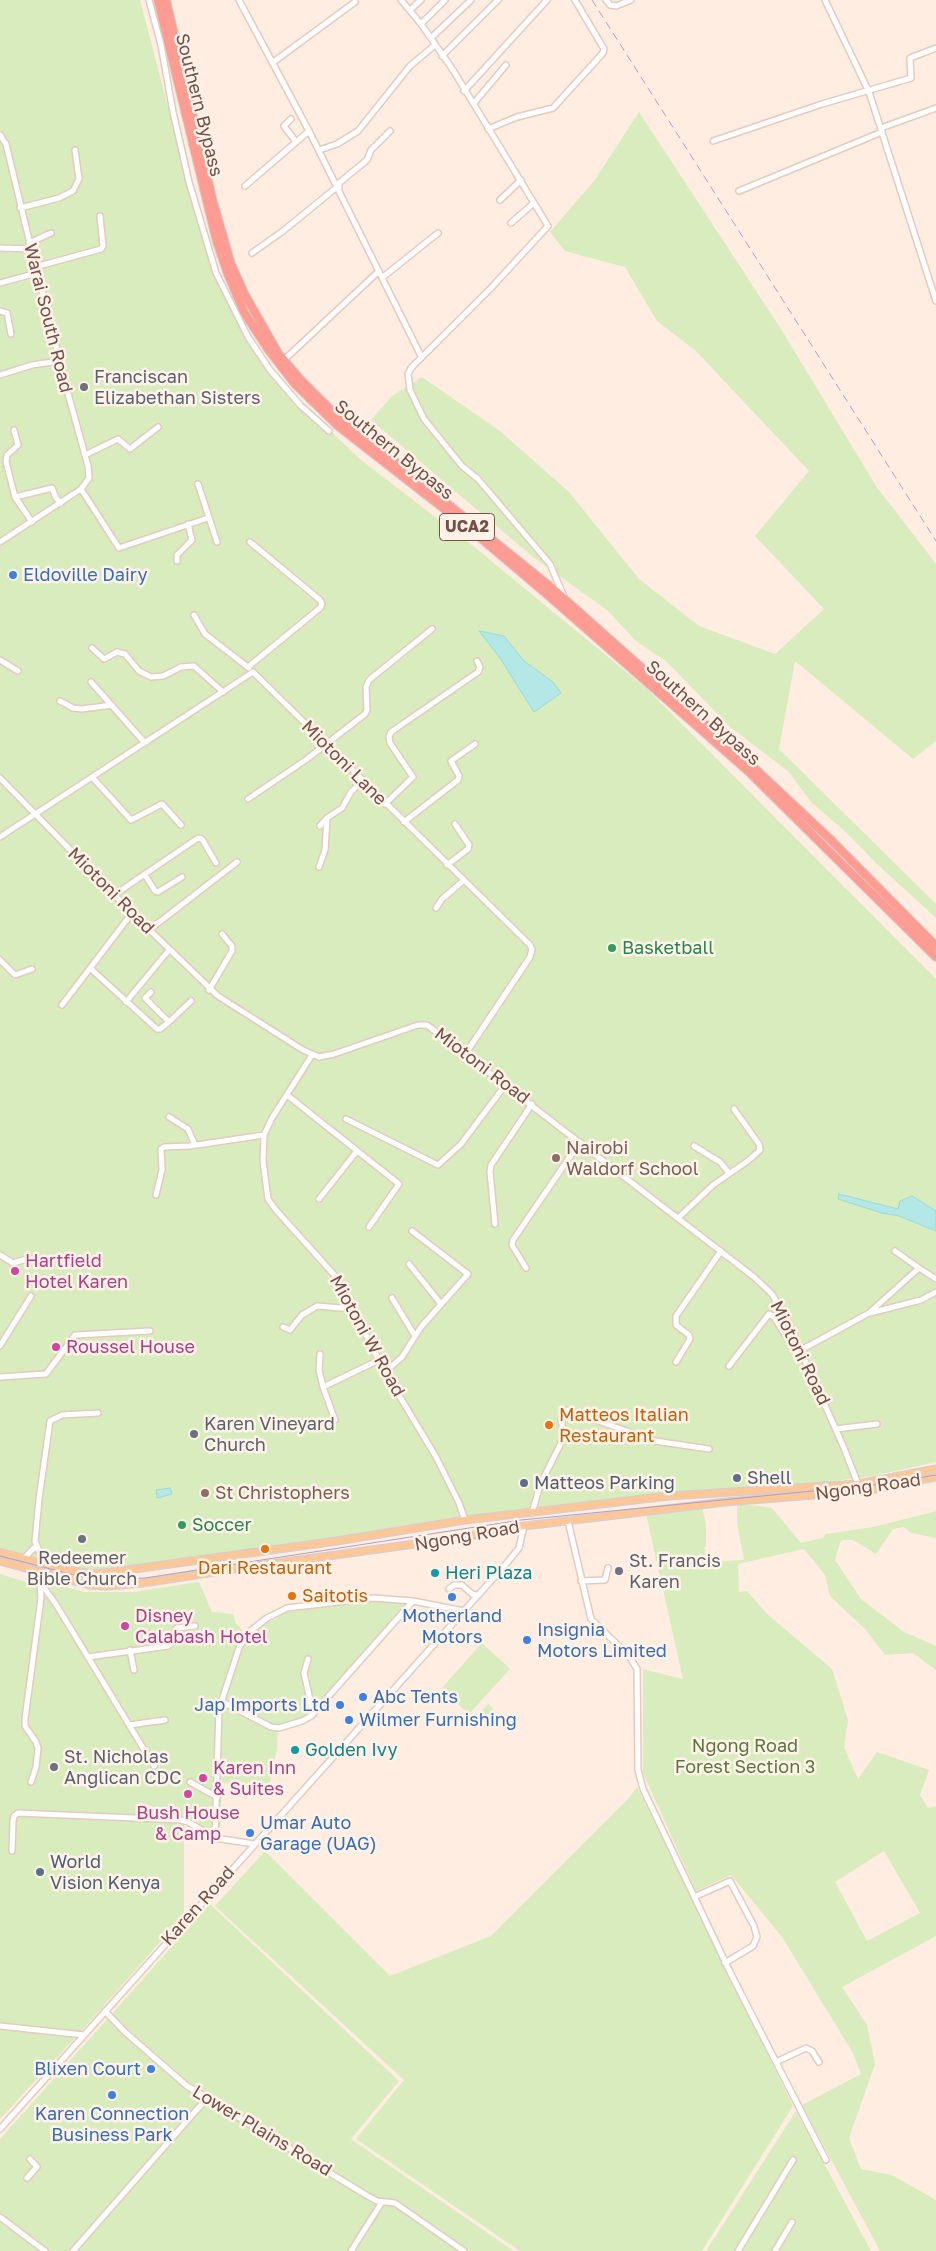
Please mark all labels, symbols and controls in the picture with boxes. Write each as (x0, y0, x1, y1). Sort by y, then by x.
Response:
street label: Southern Bypass (171, 31, 227, 179)
street label: Warai South Road (19, 241, 77, 395)
place label: Franciscan Elizabethan Sisters (94, 366, 261, 408)
marker: Franciscan Elizabethan Sisters (78, 381, 90, 393)
street label: Southern Bypass (330, 395, 458, 505)
road number: UCA2 (440, 514, 494, 540)
place label: Eldoville Dairy (23, 564, 147, 586)
marker: Eldoville Dairy (7, 569, 19, 581)
street label: Southern Bypass (641, 656, 765, 770)
street label: Miotoni Lane (297, 716, 391, 810)
street label: Miotoni Road (63, 843, 159, 939)
place label: Basketball (622, 937, 714, 959)
marker: Basketball (606, 942, 618, 954)
street label: Miotoni Road (430, 1023, 534, 1109)
place label: Nairobi Waldorf School (566, 1137, 698, 1180)
marker: Nairobi Waldorf School (550, 1152, 562, 1164)
place label: Hartfield Hotel Karen (25, 1250, 128, 1292)
marker: Hartfield Hotel Karen (9, 1265, 21, 1277)
street label: Miotoni W Road (325, 1272, 409, 1400)
street label: Miotoni Road (765, 1297, 835, 1409)
place label: Roussel House (66, 1336, 195, 1358)
marker: Roussel House (50, 1341, 62, 1353)
place label: Matteos Italian Restaurant (559, 1404, 689, 1446)
place label: Karen Vineyard Church (204, 1413, 335, 1456)
marker: Matteos Italian Restaurant (543, 1419, 555, 1431)
marker: Karen Vineyard Church (188, 1428, 200, 1440)
place label: Shell (747, 1467, 792, 1489)
street label: Ngong Road (814, 1469, 922, 1505)
place label: Matteos Parking (534, 1472, 675, 1494)
marker: Shell (731, 1472, 743, 1484)
marker: Matteos Parking (518, 1477, 530, 1489)
place label: St Christophers (215, 1482, 350, 1504)
marker: St Christophers (199, 1487, 211, 1499)
place label: Soccer (192, 1514, 251, 1536)
street label: Ngong Road (413, 1516, 521, 1556)
marker: Soccer (176, 1519, 188, 1531)
marker: Redeemer Bible Church (76, 1533, 88, 1545)
marker: Dari Restaurant (259, 1543, 271, 1555)
place label: Redeemer Bible Church (27, 1547, 137, 1590)
place label: St. Francis Karen (629, 1550, 721, 1592)
place label: Dari Restaurant (198, 1557, 332, 1579)
place label: Heri Plaza (445, 1562, 533, 1584)
marker: St. Francis Karen (613, 1565, 625, 1577)
marker: Heri Plaza (429, 1567, 441, 1579)
place label: Saitotis (302, 1585, 368, 1607)
marker: Saitotis (286, 1590, 298, 1602)
marker: Motherland Motors (446, 1591, 458, 1603)
place label: Disney Calabash Hotel (135, 1605, 268, 1648)
place label: Motherland Motors (402, 1605, 502, 1648)
place label: Insignia Motors Limited (537, 1619, 667, 1662)
marker: Disney Calabash Hotel (119, 1620, 131, 1632)
marker: Insignia Motors Limited (521, 1634, 533, 1646)
place label: Abc Tents (373, 1686, 458, 1708)
marker: Abc Tents (357, 1691, 369, 1703)
place label: Jap Imports Ltd (194, 1694, 330, 1716)
marker: Jap Imports Ltd (334, 1699, 346, 1711)
place label: Wilmer Furnishing (359, 1709, 517, 1731)
marker: Wilmer Furnishing (343, 1714, 355, 1726)
park label: Ngong Road Forest Section 3 (675, 1735, 815, 1778)
place label: Golden Ivy (305, 1739, 398, 1761)
marker: Golden Ivy (289, 1744, 301, 1756)
place label: St. Nicholas Anglican CDC (64, 1746, 181, 1788)
place label: Karen Inn & Suites (213, 1757, 296, 1800)
marker: St. Nicholas Anglican CDC (48, 1761, 60, 1773)
marker: Karen Inn & Suites (197, 1772, 209, 1784)
marker: Bush House & Camp (182, 1788, 194, 1800)
place label: Bush House & Camp (136, 1802, 240, 1845)
place label: Umar Auto Garage (UAG) (260, 1812, 377, 1855)
marker: Umar Auto Garage (UAG) (244, 1827, 256, 1839)
place label: World Vision Kenya (50, 1851, 161, 1894)
street label: Karen Road (157, 1862, 239, 1950)
marker: World Vision Kenya (34, 1866, 46, 1878)
place label: Blixen Court (34, 2058, 141, 2080)
marker: Blixen Court (145, 2063, 157, 2075)
street label: Lower Plains Road (188, 2081, 336, 2181)
marker: Karen Connection Business Park (106, 2089, 118, 2101)
place label: Karen Connection Business Park (35, 2103, 189, 2146)

